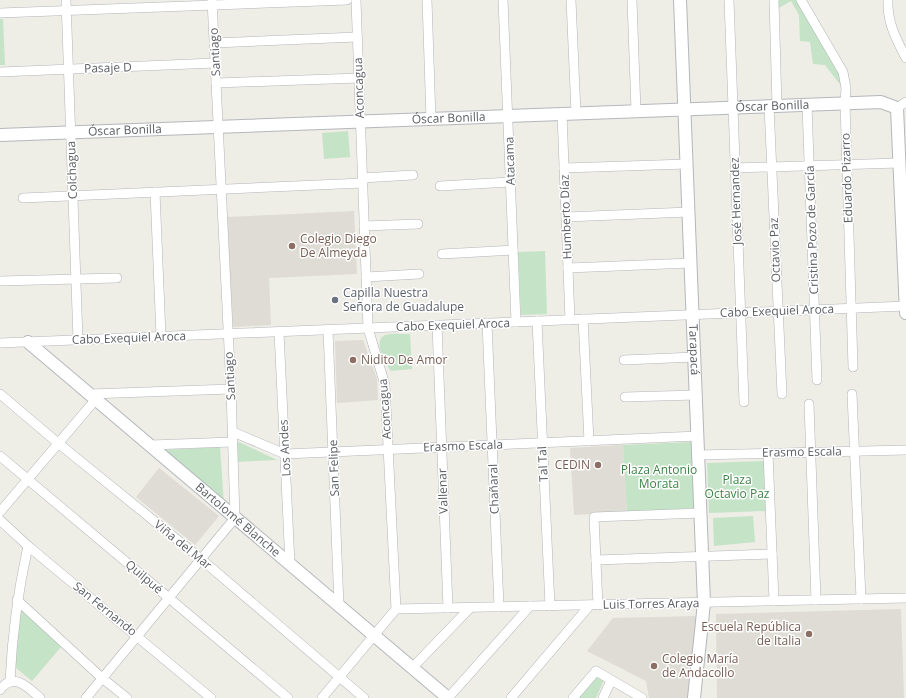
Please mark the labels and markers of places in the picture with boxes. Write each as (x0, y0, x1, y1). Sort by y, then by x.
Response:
place label: Colegio Diego De Almeyda (300, 230, 377, 261)
marker: Colegio Diego De Almeyda (287, 241, 297, 251)
place label: Capilla Nuestra Señora de Guadalupe (343, 284, 464, 315)
marker: Capilla Nuestra Señora de Guadalupe (330, 295, 340, 305)
place label: Nidito De Amor (361, 351, 448, 368)
marker: Nidito De Amor (348, 355, 358, 365)
place label: CEDIN (555, 456, 590, 473)
marker: CEDIN (593, 460, 603, 470)
place label: Escuela República de Italia (701, 618, 801, 649)
marker: Escuela República de Italia (804, 629, 814, 639)
place label: Colegio María de Andacollo (662, 650, 739, 681)
marker: Colegio María de Andacollo (649, 661, 659, 671)

